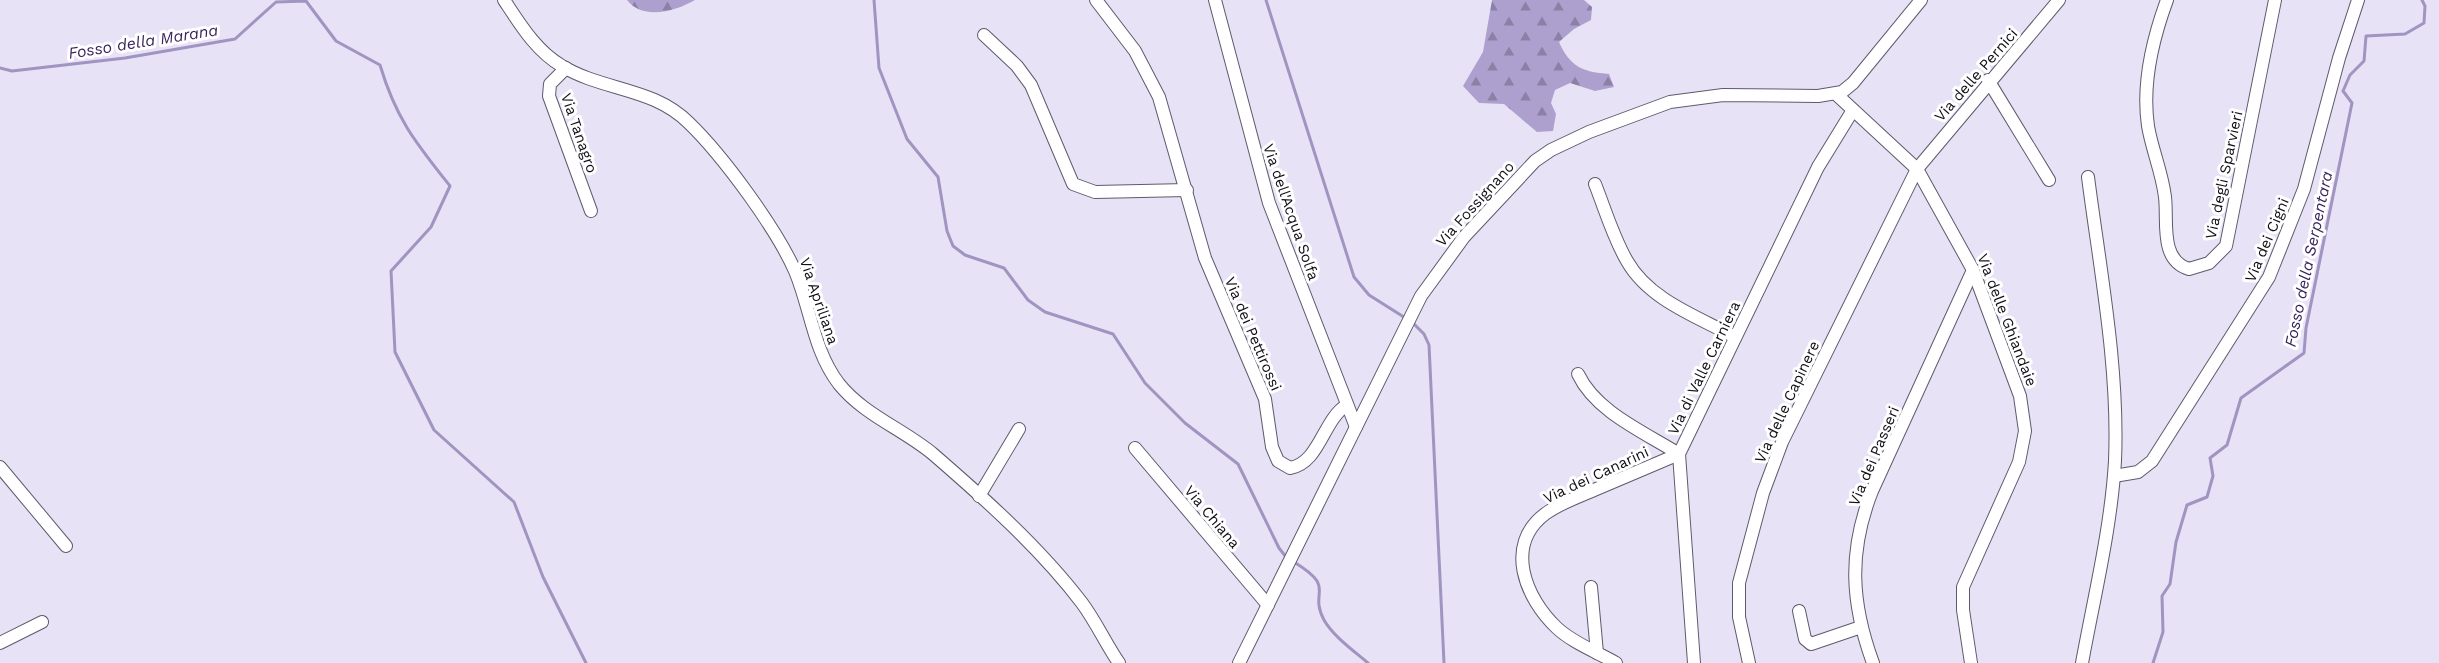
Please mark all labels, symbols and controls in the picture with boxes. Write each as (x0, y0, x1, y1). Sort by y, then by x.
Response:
water label: Fosso della Marana (67, 20, 219, 63)
street label: Via delle Pernici (1931, 25, 2021, 125)
street label: Via Tanagro (557, 91, 601, 175)
street label: Via degli Sparvieri (2202, 109, 2246, 241)
street label: Via dell'Acqua Solfa (1259, 141, 1323, 283)
street label: Via Fossignano (1432, 158, 1518, 250)
water label: Fosso della Serpentara (2281, 169, 2336, 349)
street label: Via dei Cigni (2241, 195, 2293, 285)
street label: Via delle Ghiandaie (1973, 251, 2041, 389)
street label: Via Apriliana (796, 255, 842, 347)
street label: Via dei Pettirossi (1221, 274, 1285, 394)
street label: Via di Valle Carniera (1664, 298, 1744, 438)
street label: Via delle Capinere (1751, 338, 1823, 466)
street label: Via dei Passeri (1845, 404, 1903, 508)
street label: Via dei Canarini (1541, 443, 1651, 507)
street label: Via Chiana (1180, 482, 1244, 553)

